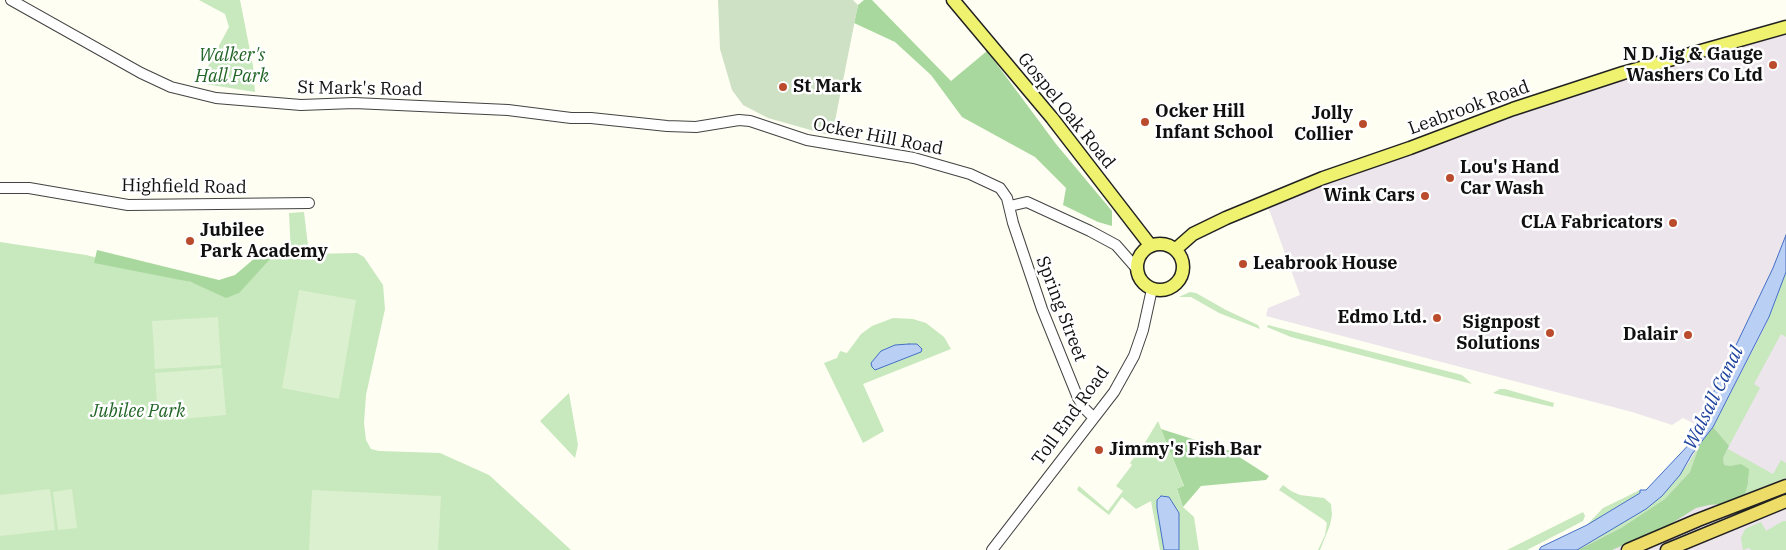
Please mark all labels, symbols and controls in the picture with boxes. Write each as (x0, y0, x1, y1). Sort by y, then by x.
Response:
place label: N D Jig & Gauge Washers Co Ltd (1623, 44, 1763, 86)
park label: Walker's Hall Park (195, 45, 269, 88)
street label: Gospel Oak Road (1013, 49, 1119, 173)
marker: N D Jig & Gauge Washers Co Ltd (1767, 59, 1779, 71)
place label: St Mark (793, 76, 862, 98)
street label: Leabrook Road (1406, 76, 1532, 140)
street label: St Mark's Road (297, 77, 423, 101)
marker: St Mark (777, 81, 789, 93)
place label: Ocker Hill Infant School (1155, 101, 1273, 144)
place label: Jolly Collier (1294, 103, 1353, 146)
street label: Ocker Hill Road (811, 114, 945, 160)
marker: Ocker Hill Infant School (1139, 116, 1151, 128)
marker: Jolly Collier (1357, 118, 1369, 130)
place label: Lou's Hand Car Wash (1460, 157, 1559, 200)
marker: Lou's Hand Car Wash (1444, 172, 1456, 184)
street label: Highfield Road (121, 175, 247, 199)
place label: Wink Cars (1323, 185, 1415, 207)
marker: Wink Cars (1419, 190, 1431, 202)
place label: CLA Fabricators (1521, 212, 1663, 234)
marker: CLA Fabricators (1667, 217, 1679, 229)
place label: Jubilee Park Academy (200, 220, 328, 262)
marker: Jubilee Park Academy (184, 235, 196, 247)
street label: Spring Street (1031, 253, 1091, 365)
place label: Leabrook House (1253, 253, 1398, 275)
marker: Leabrook House (1237, 258, 1249, 270)
place label: Edmo Ltd. (1338, 307, 1427, 329)
marker: Edmo Ltd. (1431, 312, 1443, 324)
place label: Signpost Solutions (1456, 312, 1540, 354)
place label: Dalair (1623, 324, 1678, 346)
marker: Signpost Solutions (1544, 327, 1556, 339)
marker: Dalair (1682, 329, 1694, 341)
water label: Walsall Canal (1679, 343, 1749, 453)
street label: Toll End Road (1028, 362, 1114, 470)
park label: Jubilee Park (90, 401, 186, 423)
place label: Jimmy's Fish Bar (1109, 439, 1262, 461)
marker: Jimmy's Fish Bar (1093, 444, 1105, 456)

